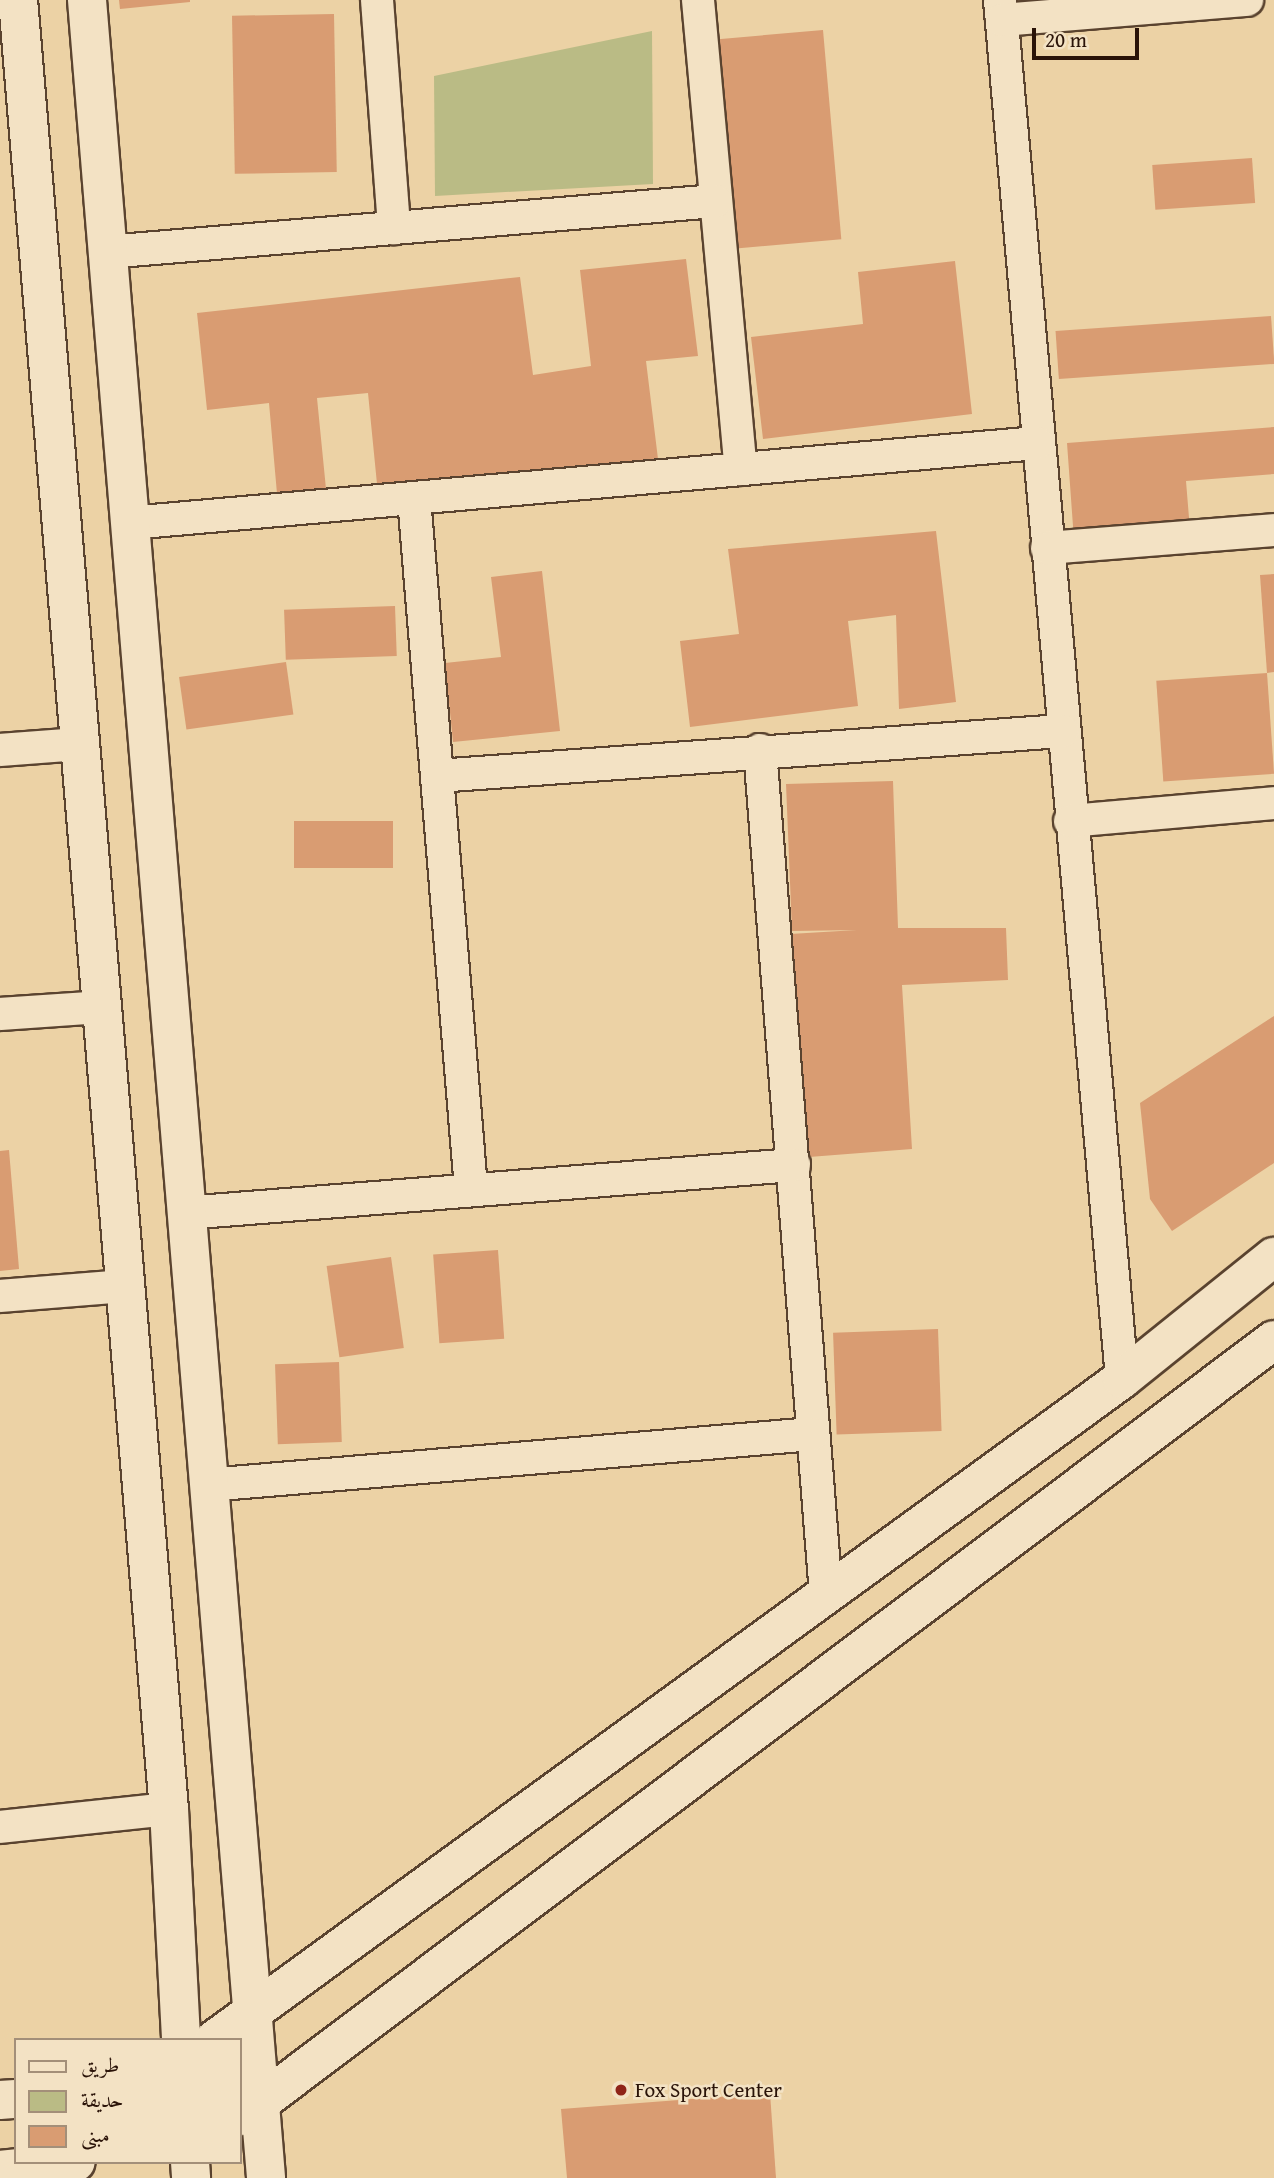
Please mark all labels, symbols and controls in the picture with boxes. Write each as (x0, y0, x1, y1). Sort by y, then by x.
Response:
scale bar (1036, 14, 1143, 58)
text: 20 m (1045, 24, 1087, 55)
legend (14, 2038, 242, 2164)
text: طريق (81, 2049, 119, 2080)
place label: Fox Sport Center (635, 2077, 782, 2103)
marker: Fox Sport Center (613, 2082, 629, 2098)
text: حديقة (81, 2084, 124, 2115)
text: مبنى (81, 2119, 110, 2150)

